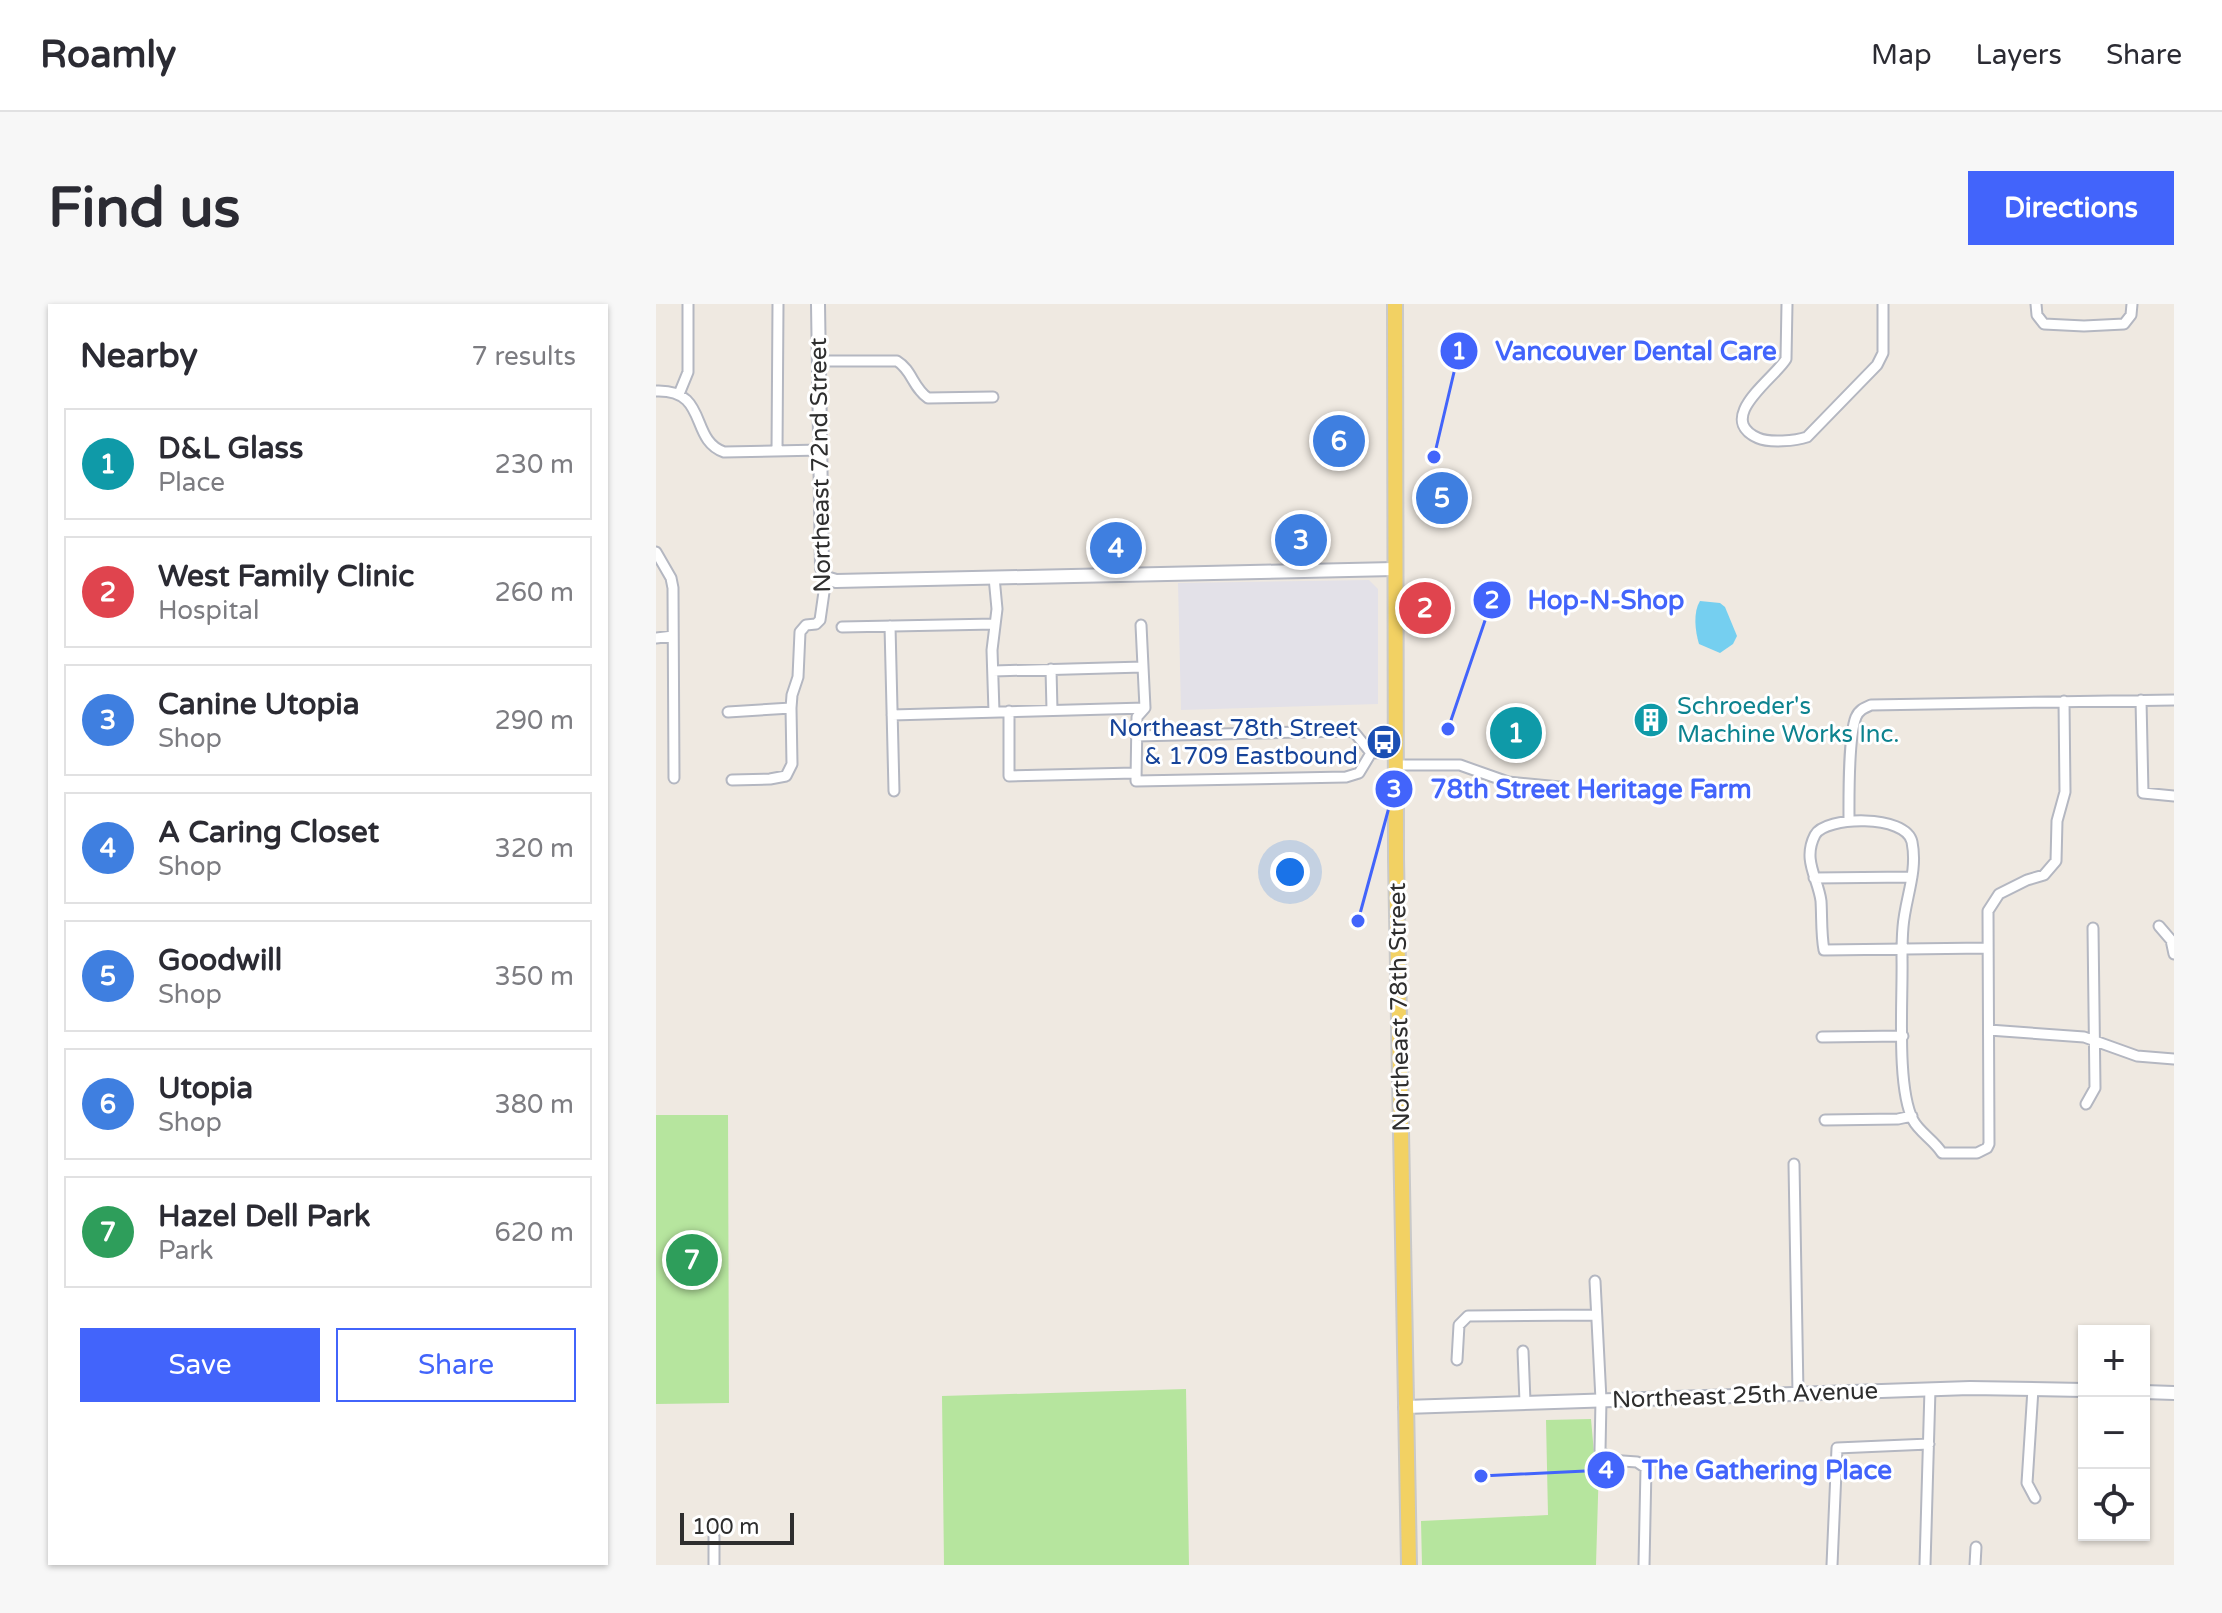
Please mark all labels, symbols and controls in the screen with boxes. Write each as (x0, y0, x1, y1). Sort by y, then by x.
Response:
text: Roamly (40, 32, 176, 78)
text: Map (1871, 38, 1932, 72)
text: Layers (1976, 38, 2062, 72)
text: Share (2106, 38, 2182, 72)
button: Directions (1968, 171, 2174, 245)
text: Find us (48, 175, 240, 242)
callout: Vancouver Dental Care (1439, 326, 1793, 376)
text: Nearby (80, 336, 198, 377)
text: Vancouver Dental Care (1495, 336, 1777, 367)
street label: Northeast 72nd Street (804, 337, 837, 593)
text: 1 (1451, 337, 1467, 366)
text: 7 results (471, 341, 576, 372)
pin: 6 (1313, 411, 1365, 471)
text: D&L Glass (158, 430, 303, 467)
text: 1 (100, 449, 116, 480)
text: 230 m (494, 449, 574, 480)
text: Place (158, 467, 225, 498)
pin: 5 (1416, 468, 1468, 528)
pin: 3 (1275, 510, 1327, 570)
pin: 4 (1090, 518, 1142, 578)
text: West Family Clinic (158, 558, 414, 595)
callout: Hop-N-Shop (1472, 575, 1701, 625)
text: 2 (100, 577, 116, 608)
text: 260 m (494, 577, 574, 608)
pin: 2 (1399, 578, 1451, 638)
text: Hop-N-Shop (1528, 585, 1684, 616)
text: 2 (1484, 586, 1500, 615)
text: Hospital (158, 595, 259, 626)
text: Canine Utopia (158, 686, 360, 723)
place label: Schroeder's Machine Works Inc. (1677, 692, 1899, 749)
building icon: Schroeder's Machine Works Inc. (1632, 701, 1670, 739)
pin: 1 (1490, 703, 1542, 763)
text: 3 (100, 705, 116, 736)
text: 290 m (494, 705, 574, 736)
place label: Northeast 78th Street & 1709 Eastbound (1109, 714, 1358, 771)
text: Shop (158, 723, 222, 754)
bus stop icon: Northeast 78th Street & 1709 Eastbound (1365, 723, 1403, 761)
callout: 78th Street Heritage Farm (1374, 764, 1768, 814)
text: 78th Street Heritage Farm (1430, 774, 1752, 805)
text: 3 (1386, 775, 1402, 804)
text: A Caring Closet (158, 814, 379, 851)
text: 4 (100, 833, 116, 864)
text: 320 m (494, 833, 574, 864)
text: Shop (158, 851, 222, 882)
your location (1270, 852, 1310, 892)
street label: Northeast 78th Street (1383, 882, 1416, 1132)
text: Goodwill (158, 942, 282, 979)
text: 5 (100, 961, 116, 992)
text: 350 m (494, 961, 574, 992)
text: Shop (158, 979, 222, 1010)
text: Utopia (158, 1070, 253, 1107)
text: 6 (100, 1089, 116, 1120)
text: 380 m (494, 1089, 574, 1120)
text: Shop (158, 1107, 222, 1138)
text: Hazel Dell Park (158, 1198, 370, 1235)
text: 7 (100, 1217, 116, 1248)
text: 620 m (494, 1217, 574, 1248)
pin: 7 (666, 1230, 718, 1290)
text: Park (158, 1235, 214, 1266)
map controls (2078, 1325, 2150, 1541)
button: + (2078, 1325, 2150, 1397)
button: Save (80, 1328, 320, 1402)
button: Share (336, 1328, 576, 1402)
street label: Northeast 25th Avenue (1611, 1376, 1879, 1415)
button: − (2078, 1397, 2150, 1469)
callout: The Gathering Place (1586, 1445, 1908, 1495)
text: The Gathering Place (1641, 1455, 1892, 1486)
text: 4 (1598, 1456, 1614, 1485)
button: locate (2078, 1469, 2150, 1541)
scale bar (680, 1509, 794, 1545)
text: 100 m (692, 1514, 759, 1540)

